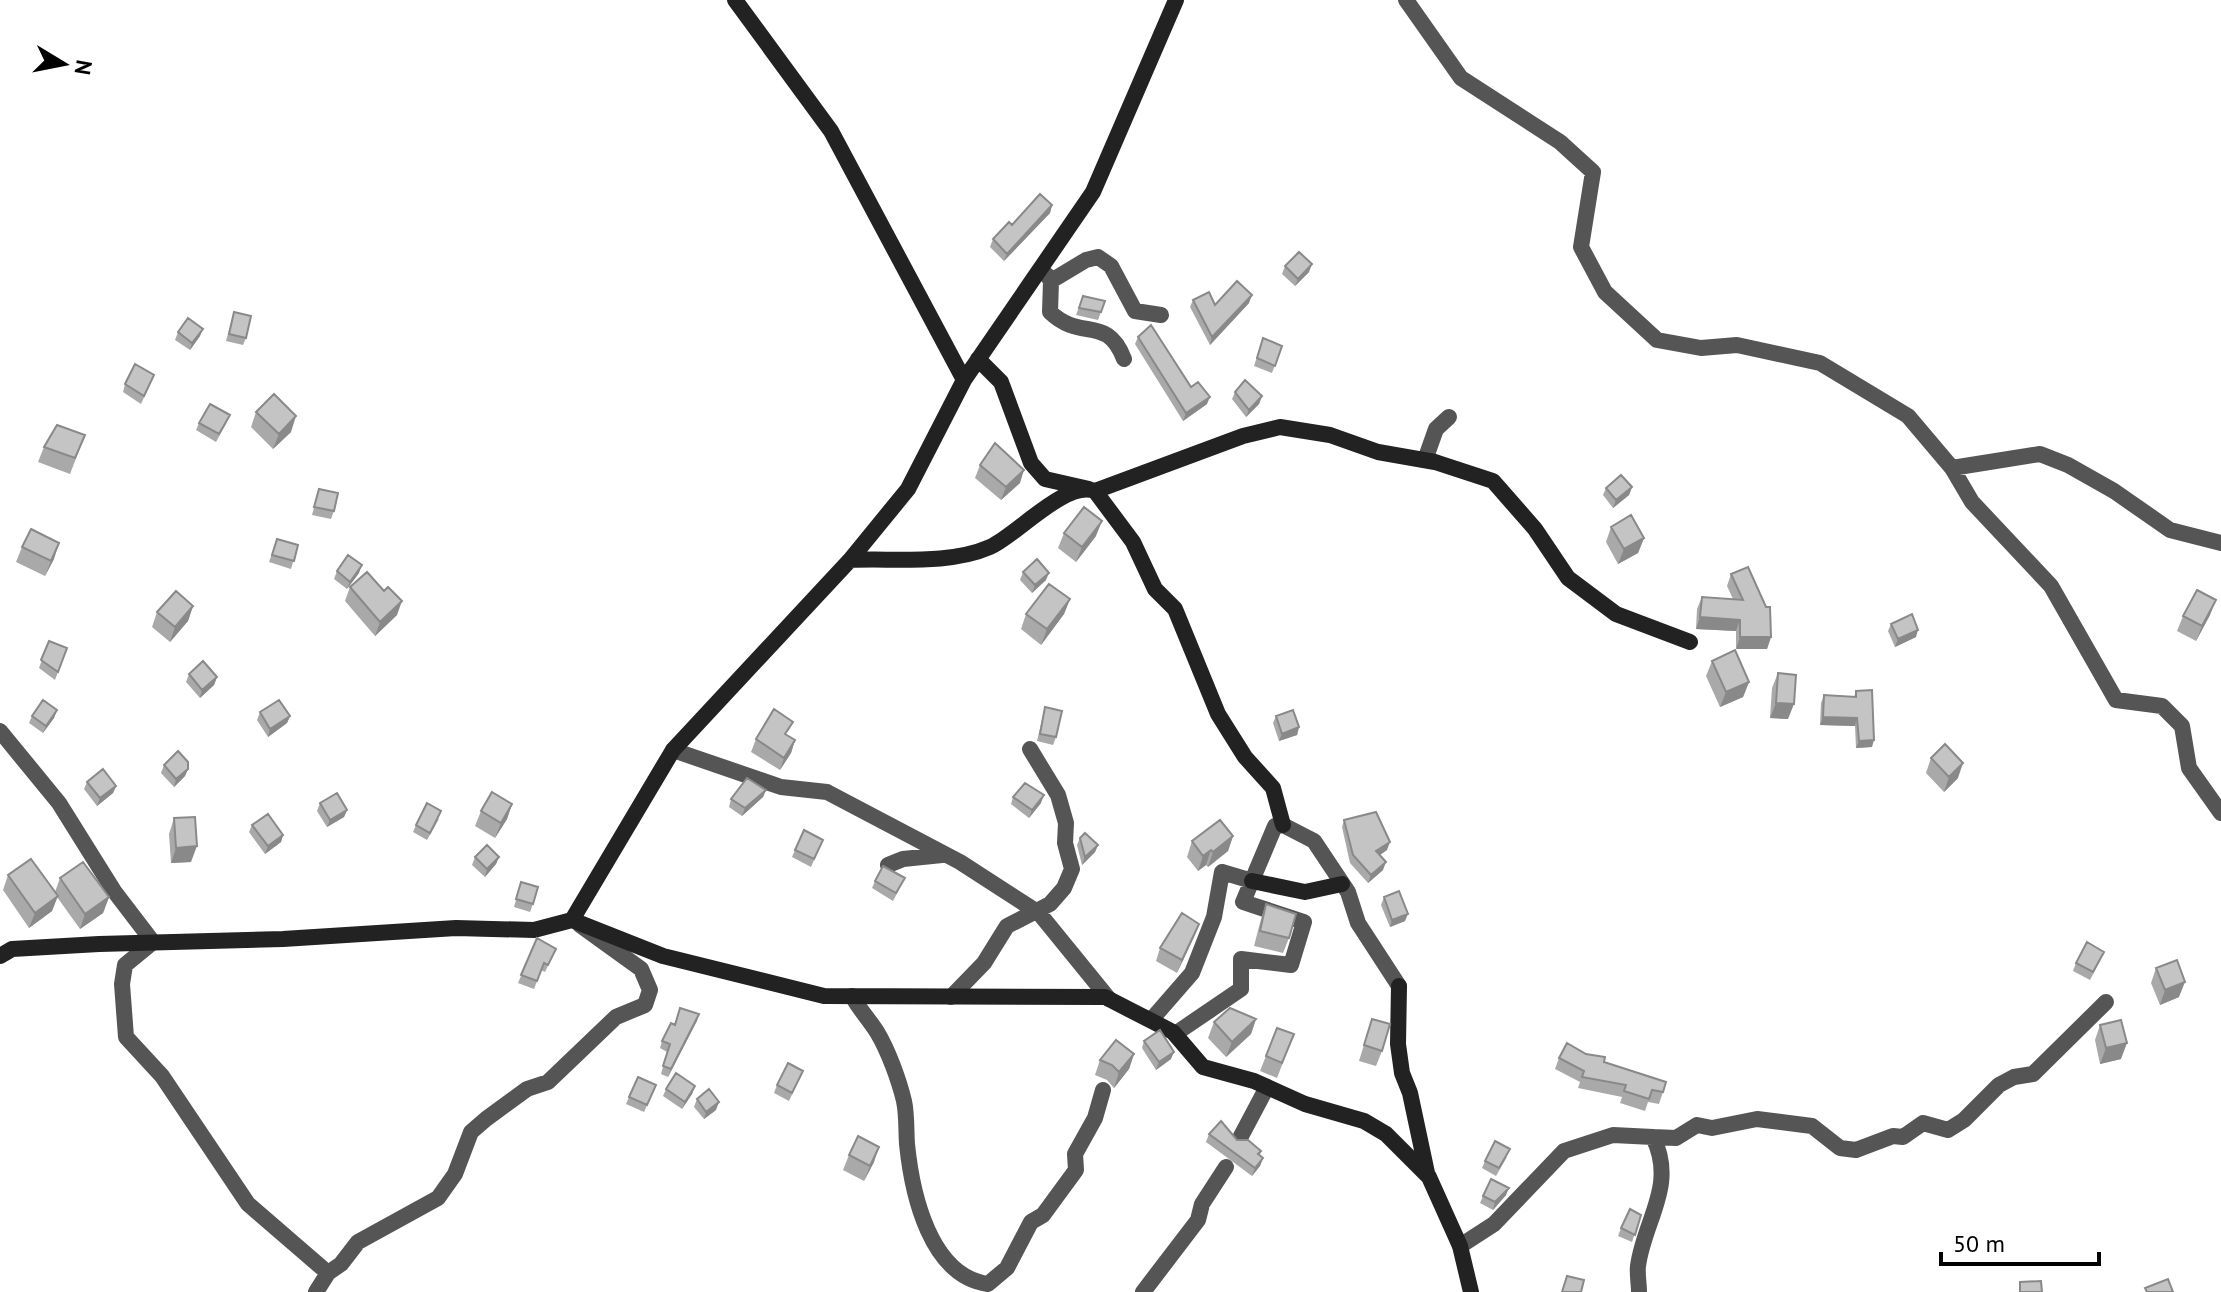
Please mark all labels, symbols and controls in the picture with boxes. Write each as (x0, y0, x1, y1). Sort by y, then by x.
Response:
north arrow (24, 24, 104, 104)
text: N (69, 58, 99, 77)
scale bar (1941, 1216, 2099, 1266)
text: 50 m (1953, 1228, 2005, 1259)

